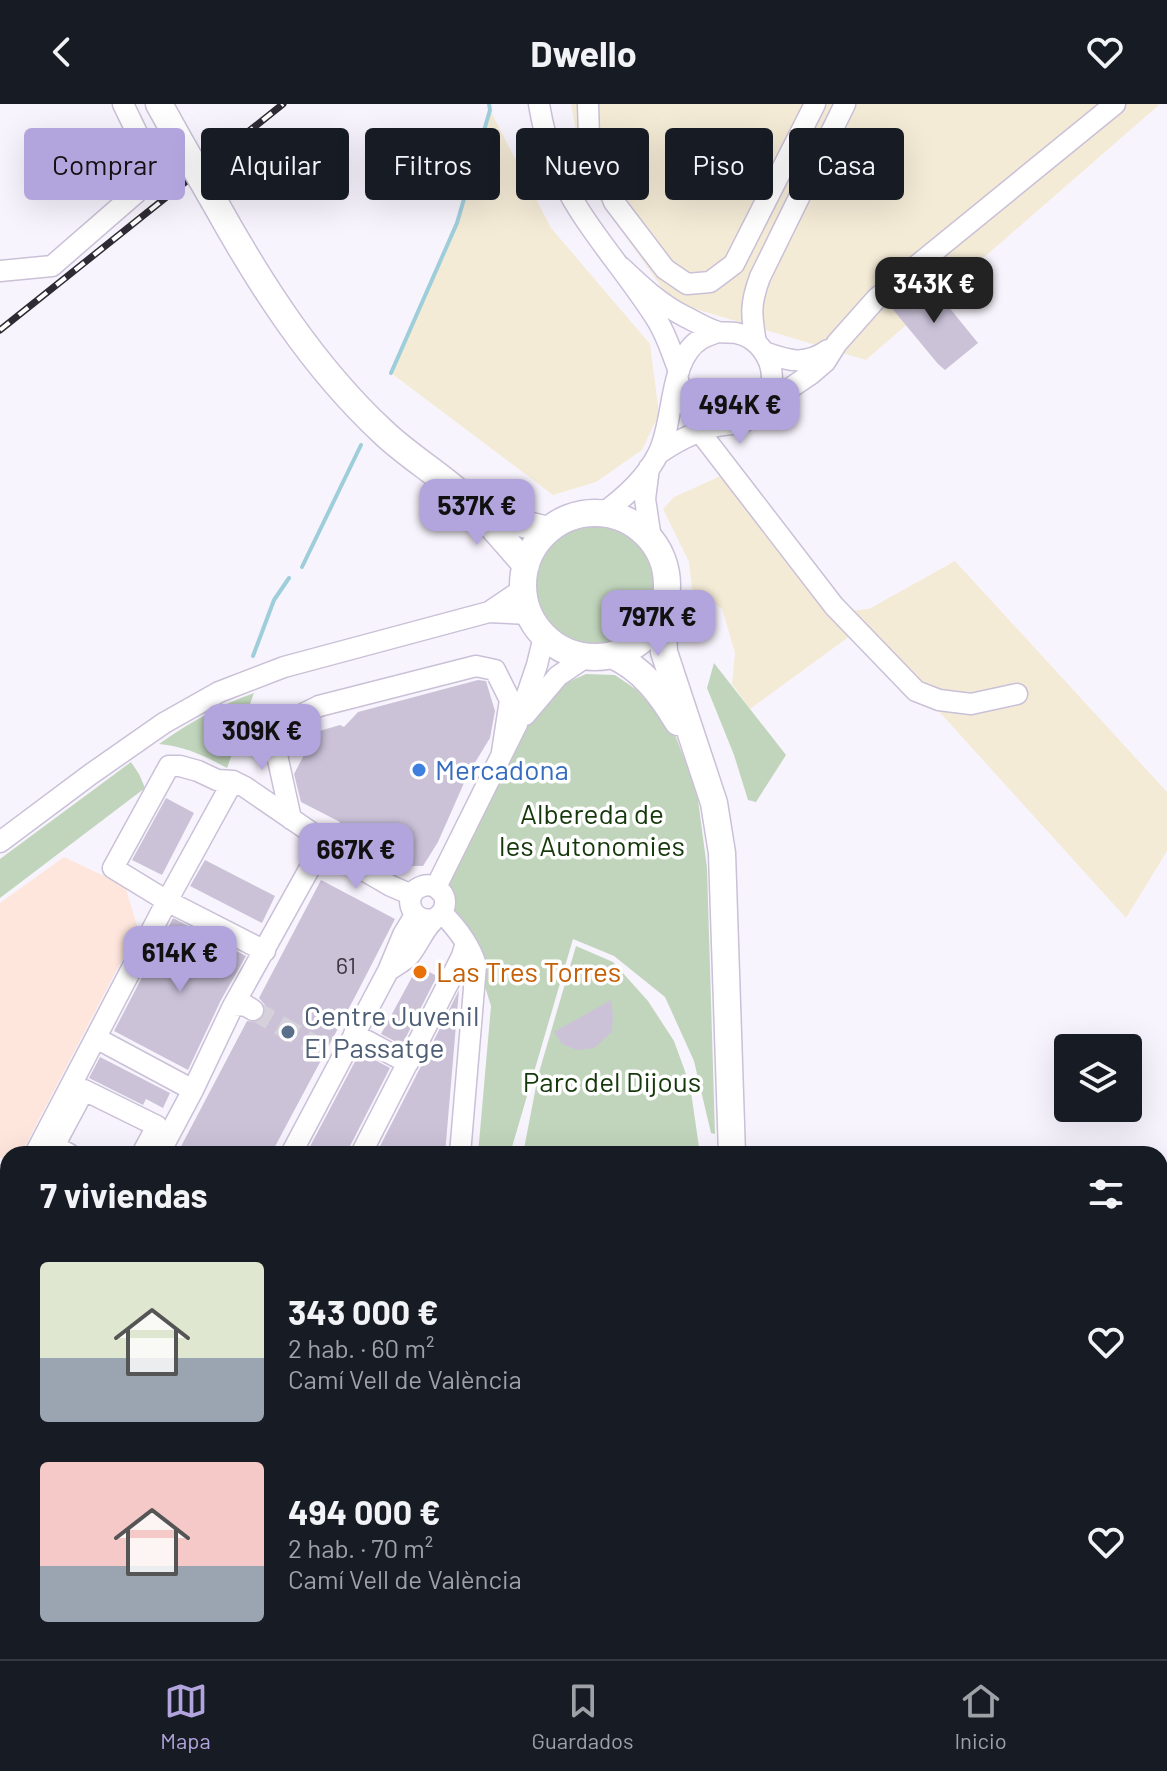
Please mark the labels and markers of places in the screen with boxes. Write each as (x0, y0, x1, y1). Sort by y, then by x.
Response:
pin: 343K € (869, 257, 999, 325)
pin: 494K € (675, 378, 805, 446)
pin: 537K € (412, 479, 542, 547)
pin: 797K € (593, 590, 723, 658)
pin: 309K € (197, 704, 327, 772)
place label: Mercadona (435, 752, 569, 786)
marker: Mercadona (410, 761, 428, 779)
pin: 667K € (291, 823, 421, 891)
pin: 614K € (115, 926, 245, 994)
place label: Las Tres Torres (436, 954, 621, 988)
marker: Las Tres Torres (411, 963, 429, 981)
place label: Centre Juvenil El Passatge (304, 998, 479, 1064)
marker: Centre Juvenil El Passatge (279, 1023, 297, 1041)

